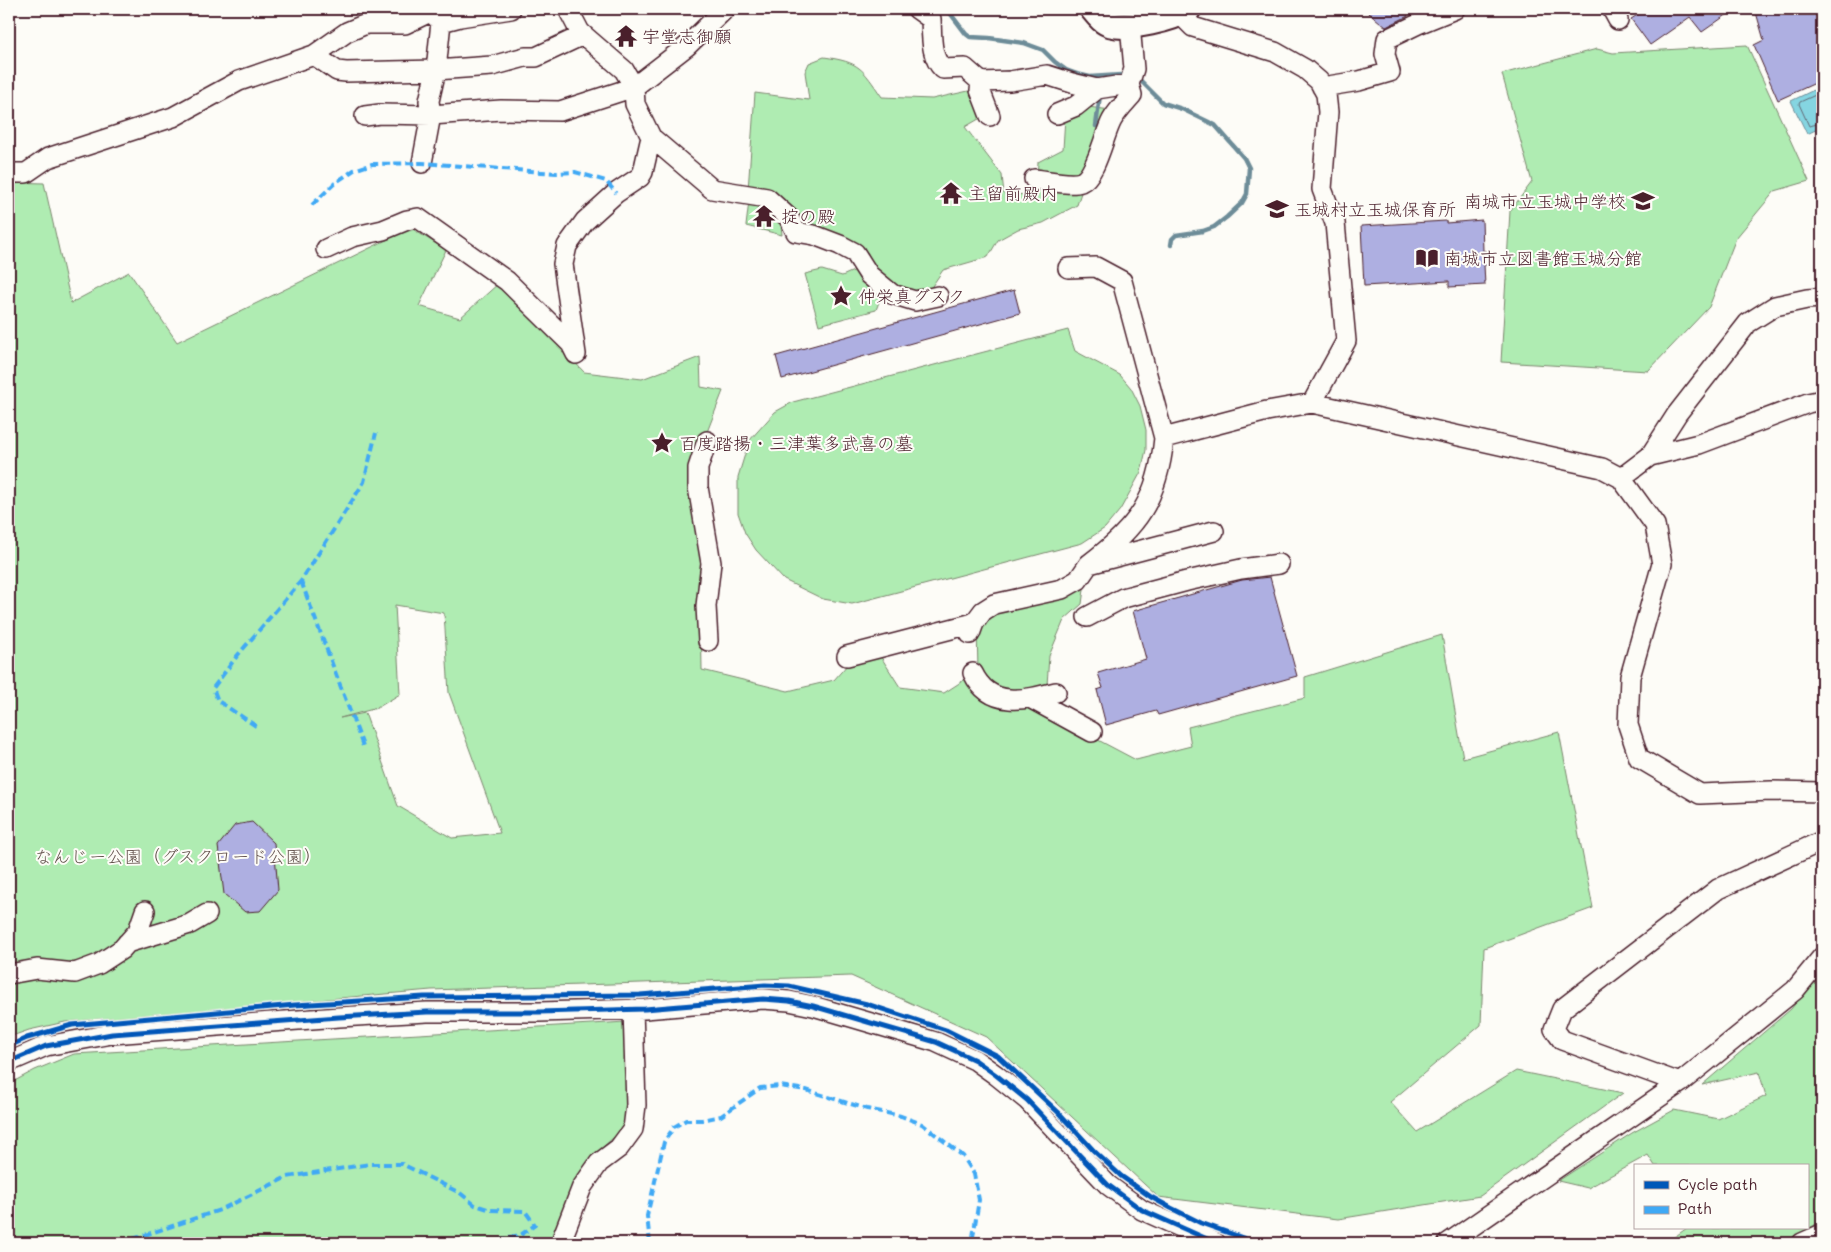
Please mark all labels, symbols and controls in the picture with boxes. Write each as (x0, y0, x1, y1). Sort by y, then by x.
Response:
temple icon: 宇堂志御願 (613, 23, 639, 49)
place label: 宇堂志御願 (642, 24, 732, 48)
temple icon: 主留前殿内 (938, 180, 964, 206)
place label: 主留前殿内 (968, 181, 1058, 205)
school or university icon: 南城市立玉城中学校 (1630, 188, 1656, 214)
place label: 南城市立玉城中学校 (1464, 189, 1626, 213)
school or university icon: 玉城村立玉城保育所 (1264, 196, 1290, 222)
place label: 玉城村立玉城保育所 (1294, 197, 1456, 221)
temple icon: 掟の殿 (751, 203, 777, 229)
place label: 掟の殿 (781, 204, 835, 228)
library icon: 南城市立図書館玉城分館 (1414, 245, 1440, 271)
place label: 南城市立図書館玉城分館 (1444, 246, 1642, 270)
place icon: 仲栄真グスク (828, 283, 854, 309)
place label: 仲栄真グスク (858, 284, 965, 308)
place icon: 百度踏揚・三津葉多武喜の墓 (649, 430, 675, 456)
place label: 百度踏揚・三津葉多武喜の墓 (679, 431, 913, 455)
park label: なんじー公園（グスクロード公園） (35, 844, 321, 868)
legend (1634, 1164, 1808, 1230)
text: Cycle path (1678, 1174, 1757, 1194)
text: Path (1678, 1198, 1712, 1218)

